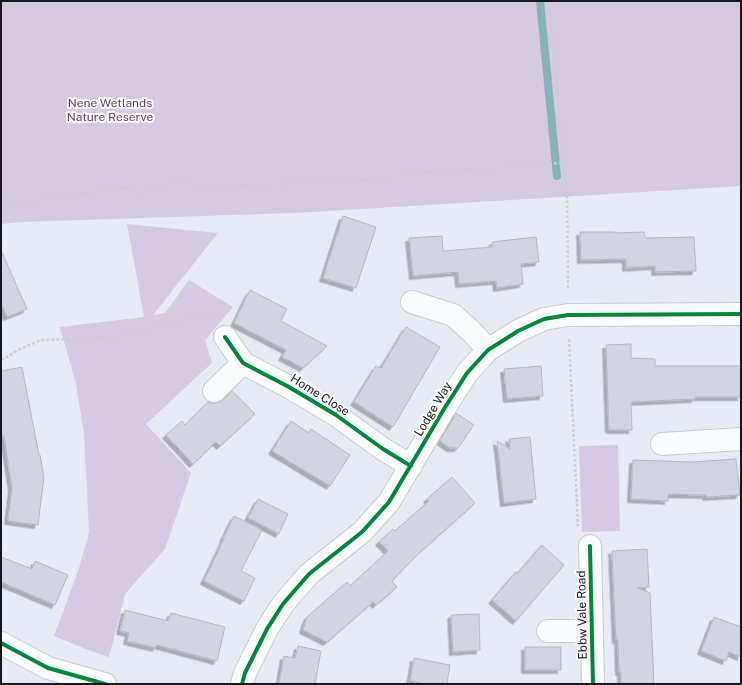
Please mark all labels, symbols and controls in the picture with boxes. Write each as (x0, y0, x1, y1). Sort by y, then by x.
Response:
park label: Nene Wetlands Nature Reserve (67, 96, 153, 124)
street label: Home Close (288, 371, 352, 419)
street label: Lodge Way (411, 379, 455, 439)
street label: Ebbw Vale Road (574, 570, 590, 660)

